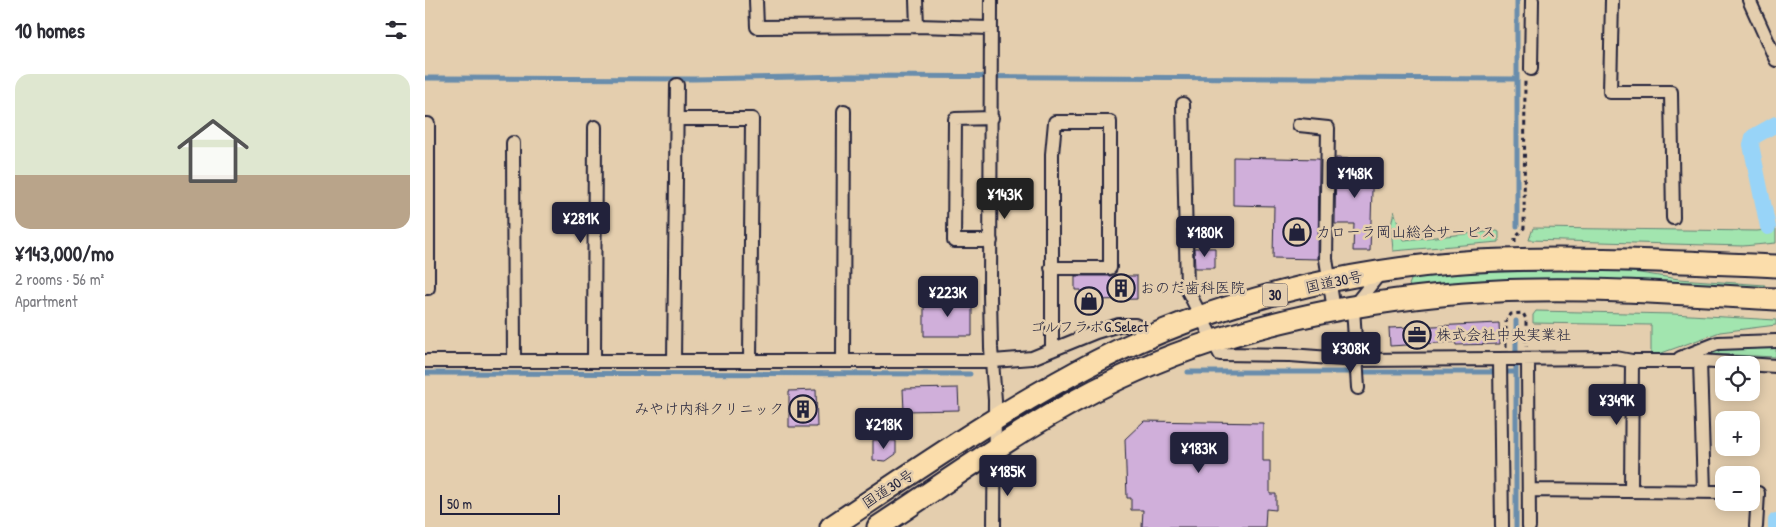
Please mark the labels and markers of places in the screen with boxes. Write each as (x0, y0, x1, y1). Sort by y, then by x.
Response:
pin: ¥148K (1320, 156, 1390, 199)
pin: ¥143K (970, 178, 1040, 220)
pin: ¥281K (546, 202, 616, 244)
pin: ¥180K (1170, 216, 1240, 258)
shop icon: カローラ岡山総合サービス (1282, 217, 1312, 247)
place label: カローラ岡山総合サービス (1316, 221, 1496, 242)
building icon: おのだ歯科医院 (1106, 273, 1136, 303)
pin: ¥223K (913, 276, 983, 318)
place label: おのだ歯科医院 (1140, 277, 1245, 298)
shop icon: ゴルフラボG.Select (1074, 286, 1104, 316)
place label: ゴルフラボG.Select (1030, 316, 1149, 337)
office icon: 株式会社中央実業社 (1402, 320, 1432, 350)
place label: 株式会社中央実業社 (1436, 324, 1571, 345)
pin: ¥308K (1316, 332, 1386, 374)
pin: ¥349K (1582, 384, 1652, 426)
building icon: みやけ内科クリニック (788, 394, 818, 424)
place label: みやけ内科クリニック (634, 398, 784, 419)
pin: ¥218K (849, 408, 919, 450)
pin: ¥183K (1164, 432, 1234, 474)
pin: ¥185K (973, 454, 1043, 497)

